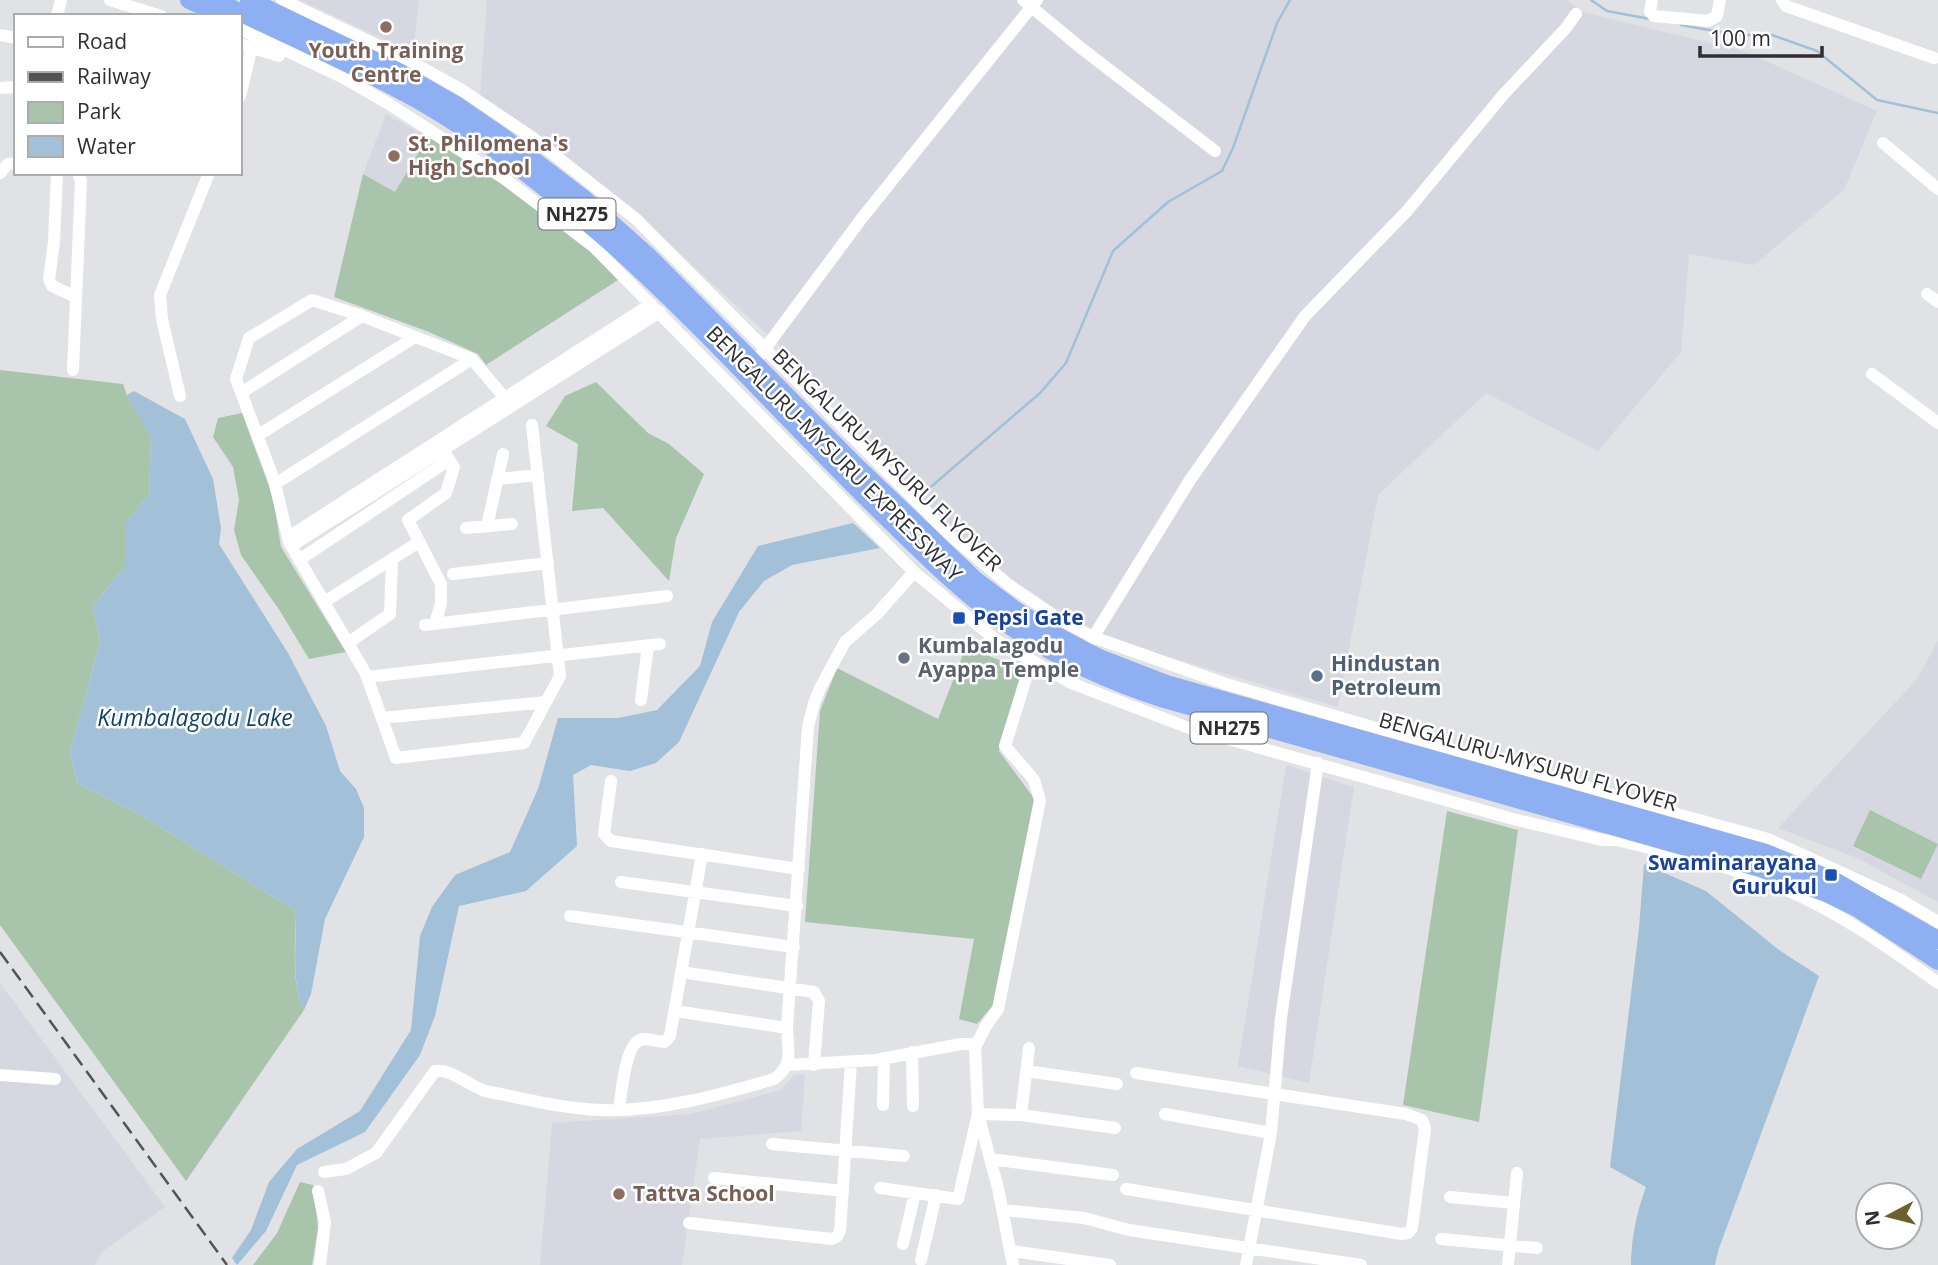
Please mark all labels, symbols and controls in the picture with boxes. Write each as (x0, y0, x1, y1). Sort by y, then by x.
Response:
legend (14, 14, 242, 175)
scale bar (1700, 14, 1822, 58)
marker: Youth Training Centre (378, 19, 394, 35)
text: 100 m (1710, 24, 1771, 52)
text: Road (77, 27, 127, 55)
place label: Youth Training Centre (309, 36, 464, 88)
text: Railway (77, 62, 151, 90)
text: Park (77, 97, 121, 125)
place label: St. Philomena's High School (408, 129, 568, 181)
text: Water (77, 132, 136, 160)
marker: St. Philomena's High School (386, 148, 402, 164)
road number: NH275 (538, 198, 616, 230)
street label: BENGALURU-MYSURU EXPRESSWAY (701, 319, 969, 587)
street label: BENGALURU-MYSURU FLYOVER (767, 342, 1009, 577)
place label: Pepsi Gate (973, 603, 1084, 631)
marker: Pepsi Gate (951, 610, 967, 626)
place label: Kumbalagodu Ayappa Temple (918, 631, 1079, 683)
place label: Hindustan Petroleum (1331, 649, 1442, 701)
marker: Kumbalagodu Ayappa Temple (896, 650, 912, 666)
marker: Hindustan Petroleum (1309, 668, 1325, 684)
water label: Kumbalagodu Lake (97, 701, 293, 733)
street label: BENGALURU-MYSURU FLYOVER (1376, 705, 1681, 817)
road number: NH275 (1190, 712, 1268, 744)
place label: Swaminarayana Gurukul (1648, 848, 1817, 900)
marker: Swaminarayana Gurukul (1823, 867, 1839, 883)
place label: Tattva School (633, 1179, 775, 1207)
north arrow (1854, 1181, 1924, 1251)
marker: Tattva School (611, 1186, 627, 1202)
text: N (1858, 1209, 1886, 1227)

